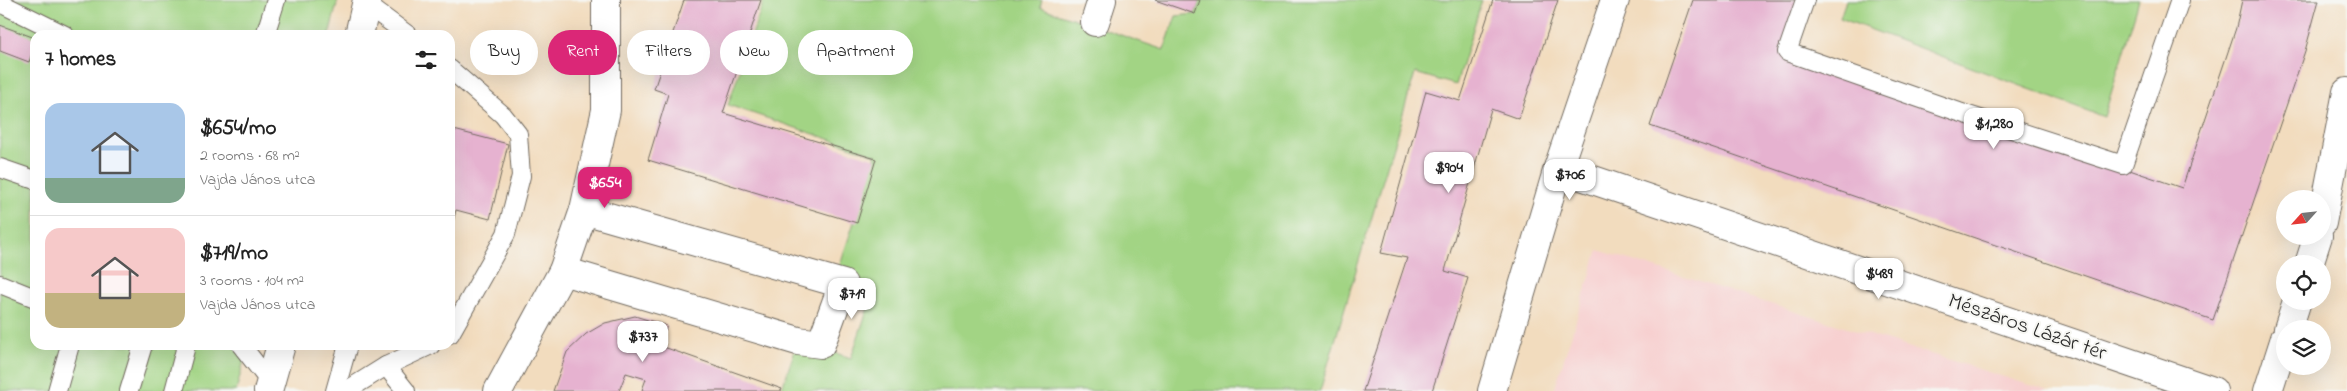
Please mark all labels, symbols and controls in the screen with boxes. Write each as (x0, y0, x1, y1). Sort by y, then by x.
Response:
chip: Buy (470, 30, 538, 75)
chip: Rent (548, 30, 617, 75)
chip: Filters (627, 30, 710, 75)
chip: New (720, 30, 788, 75)
chip: Apartment (798, 30, 913, 75)
text: 7 homes (45, 45, 116, 75)
icon: filters (412, 46, 440, 74)
pin: $1,280 (1953, 108, 2035, 150)
text: $1,280 (1975, 112, 2013, 136)
text: $654/mo (200, 114, 276, 144)
icon: home (85, 123, 145, 183)
text: 2 rooms · 68 m² (200, 144, 300, 168)
pin: $904 (1419, 152, 1479, 194)
text: $904 (1435, 156, 1463, 180)
pin: $706 (1540, 158, 1600, 201)
text: $706 (1555, 163, 1585, 187)
pin: $654 (575, 166, 635, 209)
text: Vajda János utca (200, 168, 315, 192)
text: $654 (589, 171, 621, 195)
north arrow (2276, 190, 2331, 245)
map controls (2276, 190, 2331, 375)
text: $719/mo (200, 239, 268, 269)
icon: home (85, 248, 145, 308)
button: locate (2276, 255, 2331, 310)
pin: $489 (1849, 258, 1909, 300)
text: $489 (1865, 262, 1893, 286)
text: 3 rooms · 104 m² (200, 269, 304, 293)
pin: $719 (822, 278, 882, 320)
text: $719 (839, 282, 865, 306)
street label: Mészáros Lázár tér (1943, 286, 2111, 370)
text: Vajda János utca (200, 293, 315, 317)
pin: $737 (613, 320, 673, 363)
button: layers (2276, 320, 2331, 375)
text: $737 (628, 325, 658, 349)

